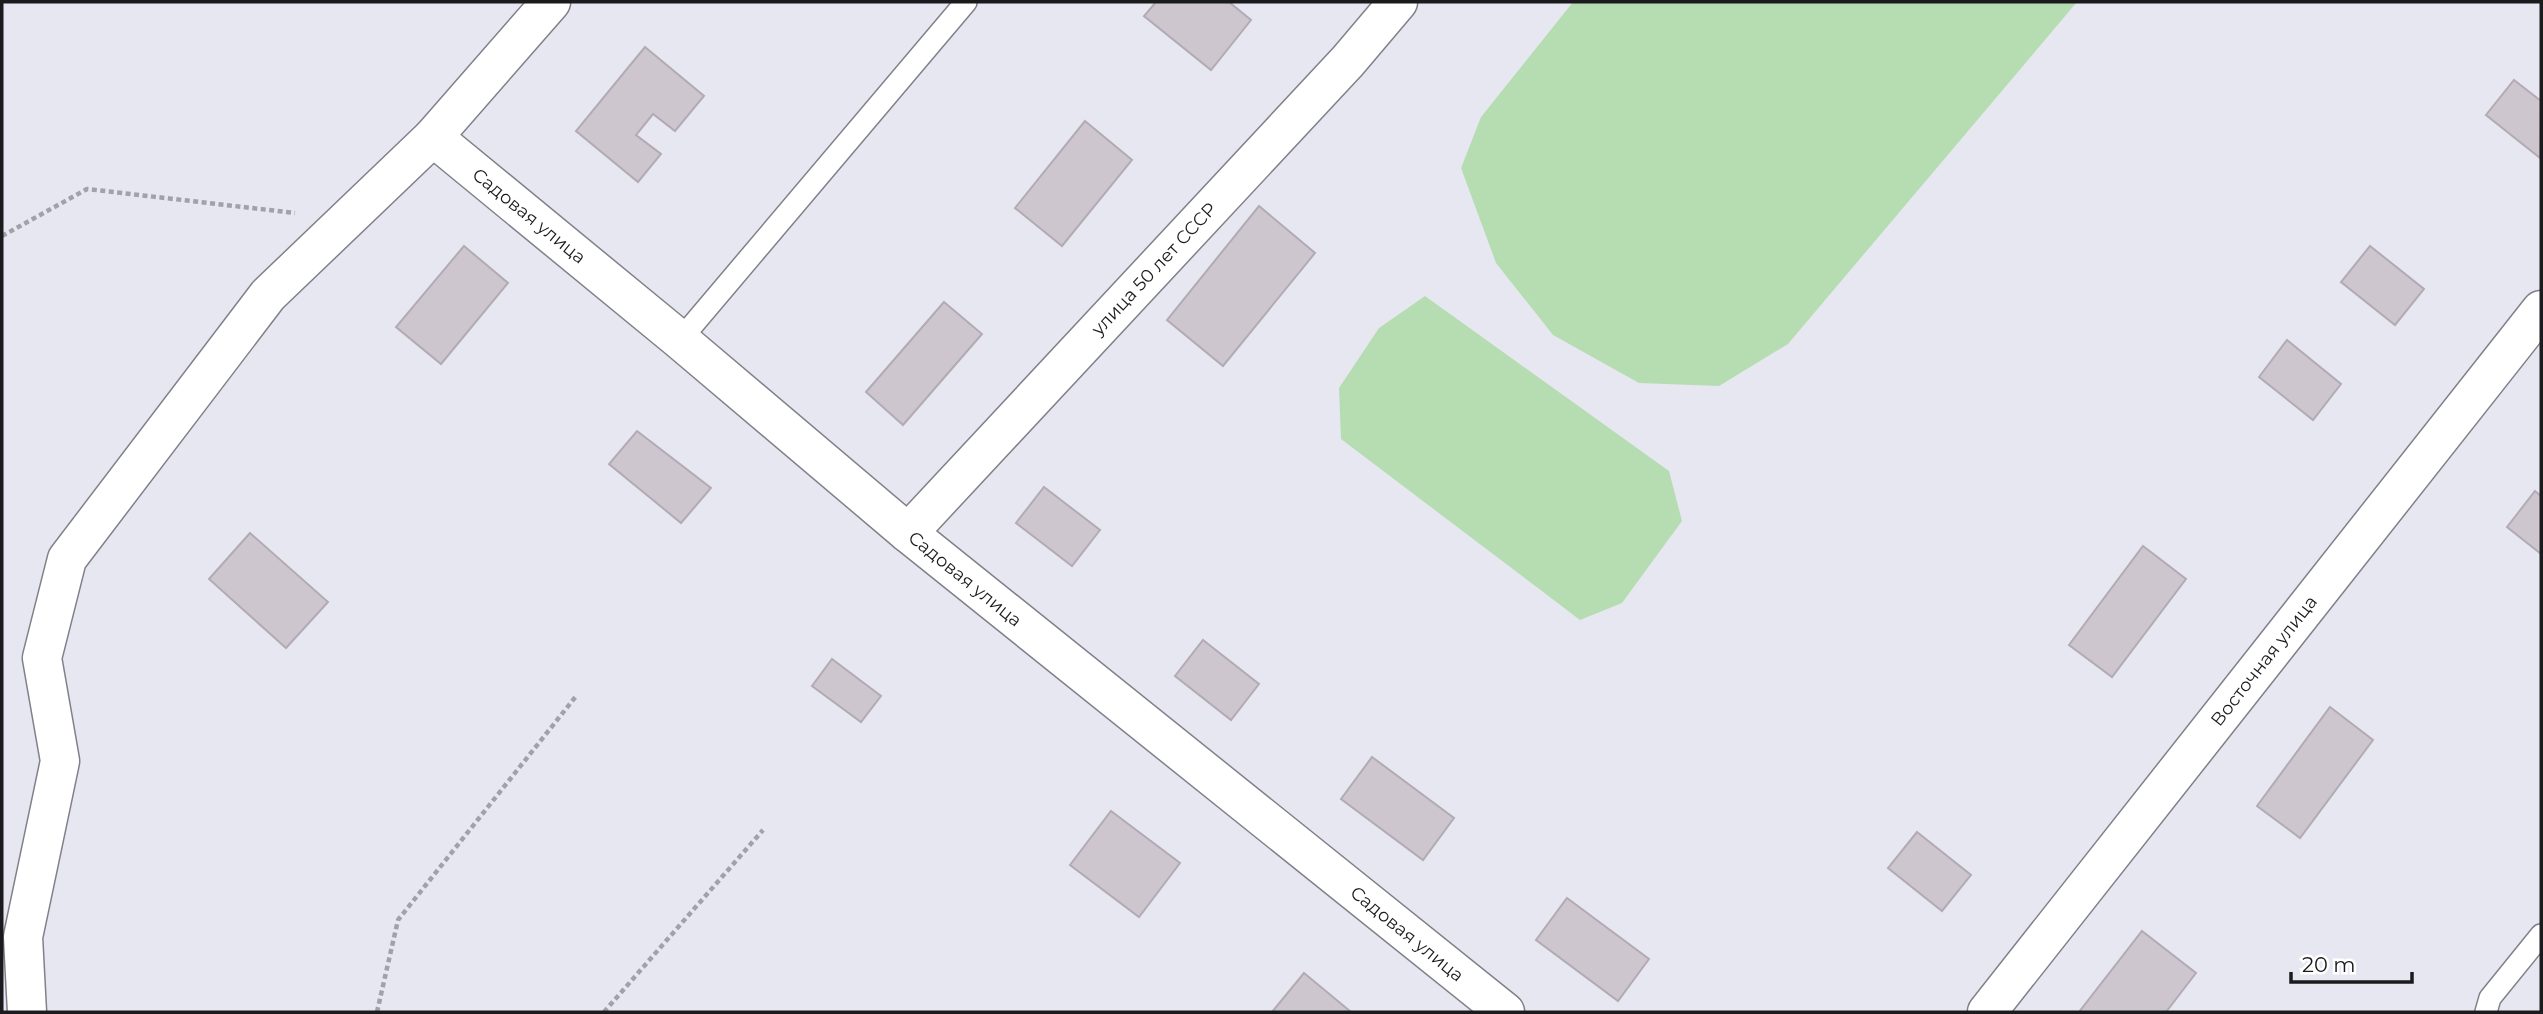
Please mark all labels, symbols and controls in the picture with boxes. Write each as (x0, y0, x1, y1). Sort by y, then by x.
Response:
street label: Садовая улица (468, 164, 590, 268)
street label: улица 50 лет СССР (1086, 198, 1221, 341)
street label: Садовая улица (904, 527, 1026, 631)
street label: Восточная улица (2206, 591, 2322, 731)
street label: Садовая улица (1346, 882, 1468, 986)
scale bar (2291, 940, 2412, 984)
text: 20 m (2302, 952, 2356, 977)

